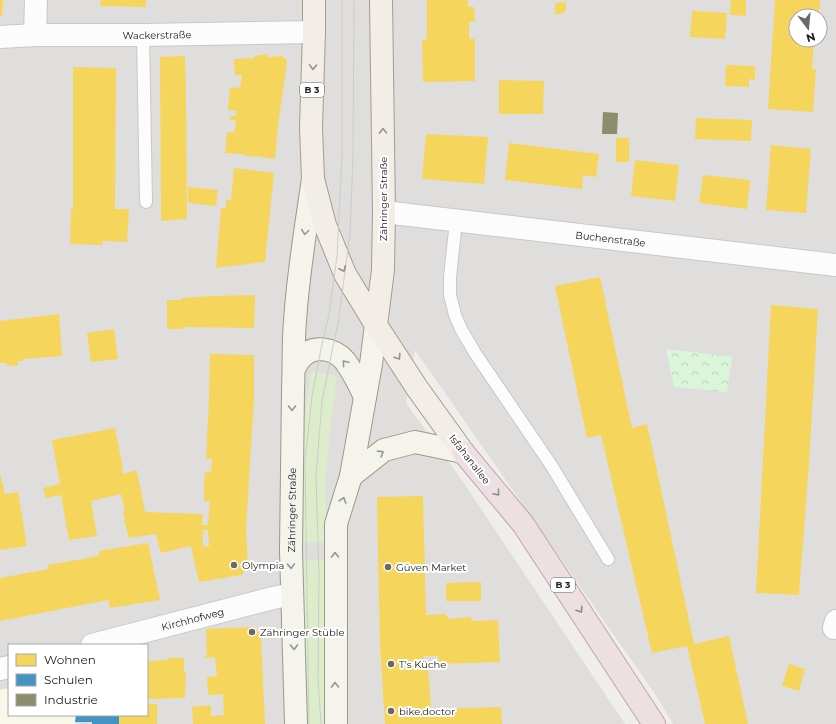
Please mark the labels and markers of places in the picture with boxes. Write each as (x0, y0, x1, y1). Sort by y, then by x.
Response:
place label: Olympia (242, 559, 284, 572)
marker: Olympia (229, 560, 239, 570)
place label: Güven Market (396, 561, 466, 574)
marker: Güven Market (383, 562, 393, 572)
place label: Zähringer Stüble (260, 626, 345, 639)
marker: Zähringer Stüble (247, 627, 257, 637)
place label: T's Küche (399, 658, 446, 671)
marker: T's Küche (386, 659, 396, 669)
place label: bike.doctor (399, 705, 455, 718)
marker: bike.doctor (386, 706, 396, 716)

